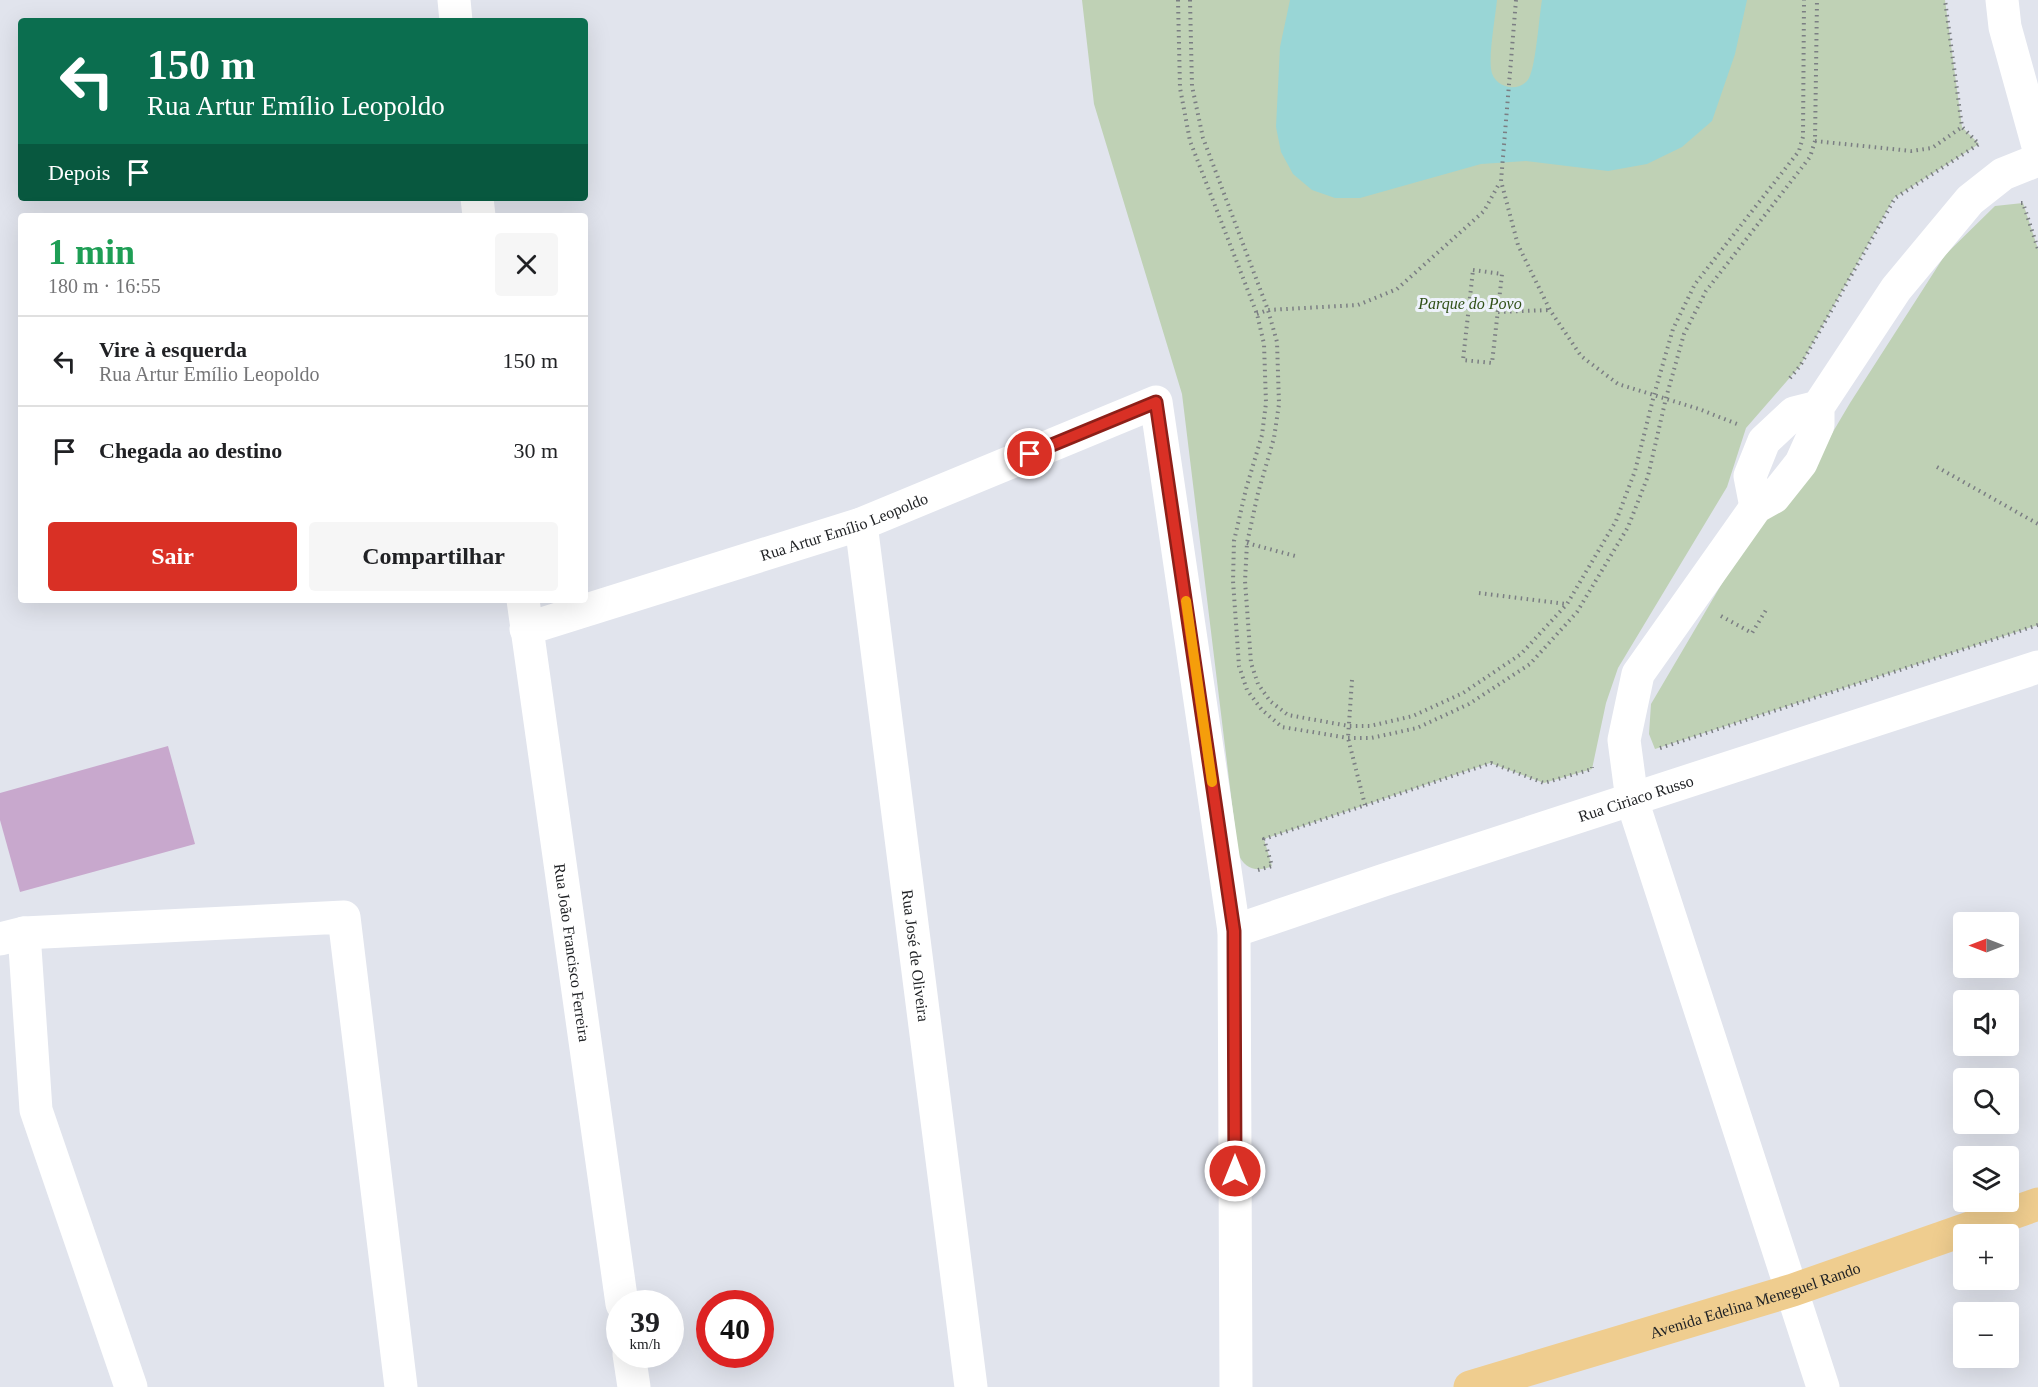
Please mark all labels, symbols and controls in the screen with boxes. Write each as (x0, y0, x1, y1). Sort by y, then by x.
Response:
icon: left (48, 42, 126, 120)
text: 150 m (147, 42, 256, 88)
text: Rua Artur Emílio Leopoldo (147, 91, 445, 121)
icon: arrive (122, 156, 155, 189)
text: Depois (48, 160, 110, 185)
text: 1 min (48, 232, 135, 272)
button: close (495, 233, 558, 296)
text: 180 m · 16:55 (48, 275, 161, 297)
park label: Parque do Povo (1417, 295, 1522, 313)
text: Vire à esquerda (99, 337, 247, 362)
icon: left (48, 345, 81, 378)
text: 150 m (502, 348, 558, 373)
text: Rua Artur Emílio Leopoldo (99, 363, 320, 385)
pin (1004, 428, 1055, 479)
icon: arrive (48, 435, 81, 468)
icon: arrive (1013, 437, 1046, 470)
text: Chegada ao destino (99, 438, 282, 463)
text: 30 m (513, 438, 558, 463)
street label: Rua Artur Emílio Leopoldo (758, 489, 930, 564)
button: Sair (48, 522, 297, 591)
button: Compartilhar (309, 522, 558, 591)
street label: Rua Ciriaco Russo (1576, 772, 1695, 825)
street label: Rua João Francisco Ferreira (551, 862, 593, 1043)
street label: Rua José de Oliveira (899, 889, 932, 1023)
north arrow (1953, 912, 2019, 978)
map controls (1953, 912, 2019, 1368)
button: sound (1953, 990, 2019, 1056)
button: search (1953, 1068, 2019, 1134)
position arrow (1203, 1139, 1267, 1203)
button: layers (1953, 1146, 2019, 1212)
button: + (1953, 1224, 2019, 1290)
street label: Avenida Edelina Meneguel Rando (1648, 1259, 1863, 1342)
speed limit sign: 40 (696, 1290, 774, 1368)
button: − (1953, 1302, 2019, 1368)
text: 39 (630, 1305, 660, 1338)
text: km/h (630, 1336, 660, 1352)

